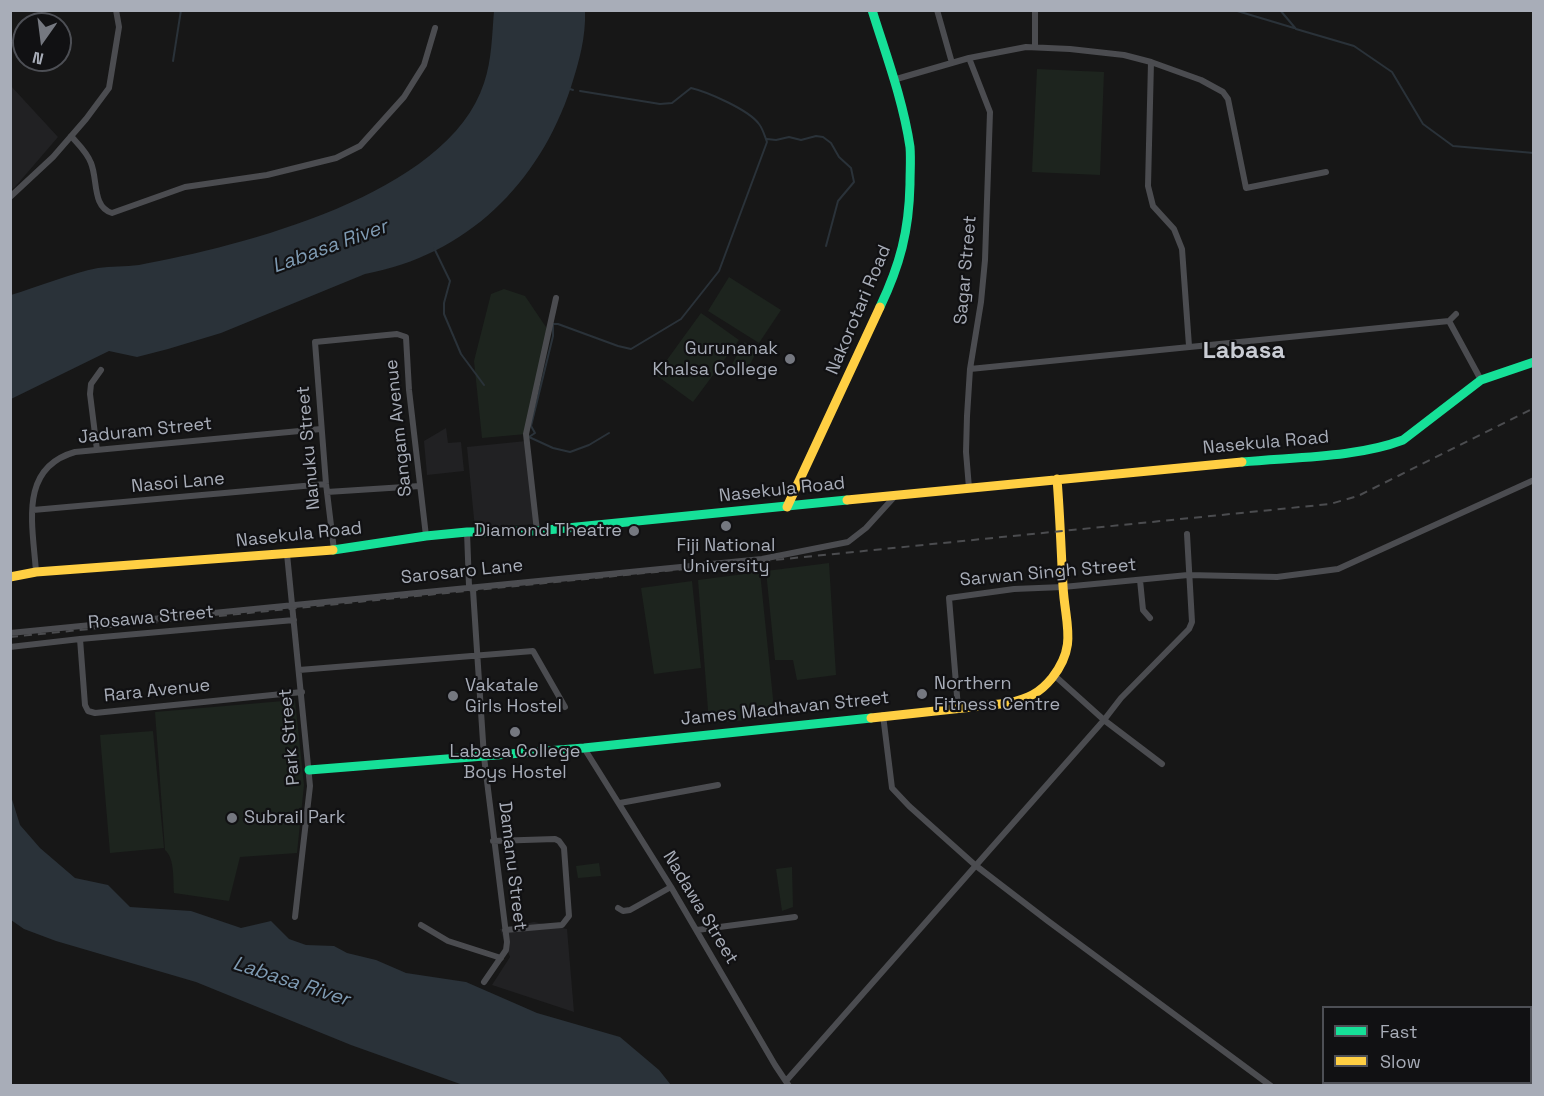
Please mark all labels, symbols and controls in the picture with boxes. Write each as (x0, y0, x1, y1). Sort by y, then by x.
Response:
north arrow (12, 12, 72, 72)
text: N (30, 47, 46, 69)
water label: Labasa River (269, 215, 391, 279)
street label: Sagar Street (950, 215, 982, 325)
street label: Nakorotari Road (822, 242, 896, 378)
district label: Labasa (1203, 337, 1285, 365)
place label: Gurunanak Khalsa College (652, 338, 778, 380)
marker: Gurunanak Khalsa College (783, 352, 797, 366)
street label: Sangam Avenue (381, 358, 417, 498)
street label: Nanuku Street (293, 385, 325, 511)
street label: Jaduram Street (77, 413, 213, 449)
street label: Nasekula Road (1202, 427, 1330, 459)
street label: Nasoi Lane (130, 468, 226, 498)
street label: Nasekula Road (718, 473, 846, 507)
street label: Nasekula Road (235, 518, 363, 552)
marker: Fiji National University (719, 519, 733, 533)
place label: Diamond Theatre (474, 520, 622, 542)
marker: Diamond Theatre (627, 524, 641, 538)
place label: Fiji National University (677, 535, 775, 578)
street label: Sarosaro Lane (400, 555, 524, 589)
street label: Sarwan Singh Street (959, 555, 1137, 591)
street label: Rosawa Street (87, 602, 215, 634)
place label: Northern Fitness Centre (934, 673, 1060, 716)
street label: Rara Avenue (103, 675, 211, 707)
place label: Vakatale Girls Hostel (465, 675, 562, 718)
street label: James Madhavan Street (680, 687, 890, 731)
marker: Northern Fitness Centre (915, 687, 929, 701)
street label: Park Street (275, 688, 305, 786)
marker: Vakatale Girls Hostel (446, 689, 460, 703)
marker: Labasa College Boys Hostel (508, 725, 522, 739)
place label: Labasa College Boys Hostel (450, 741, 580, 783)
street label: Damanu Street (493, 800, 531, 932)
place label: Subrail Park (244, 807, 345, 829)
marker: Subrail Park (225, 811, 239, 825)
street label: Nadawa Street (658, 848, 742, 968)
water label: Labasa River (230, 952, 352, 1012)
legend (1322, 1006, 1532, 1084)
text: Fast (1380, 1020, 1417, 1043)
text: Slow (1380, 1050, 1421, 1073)

